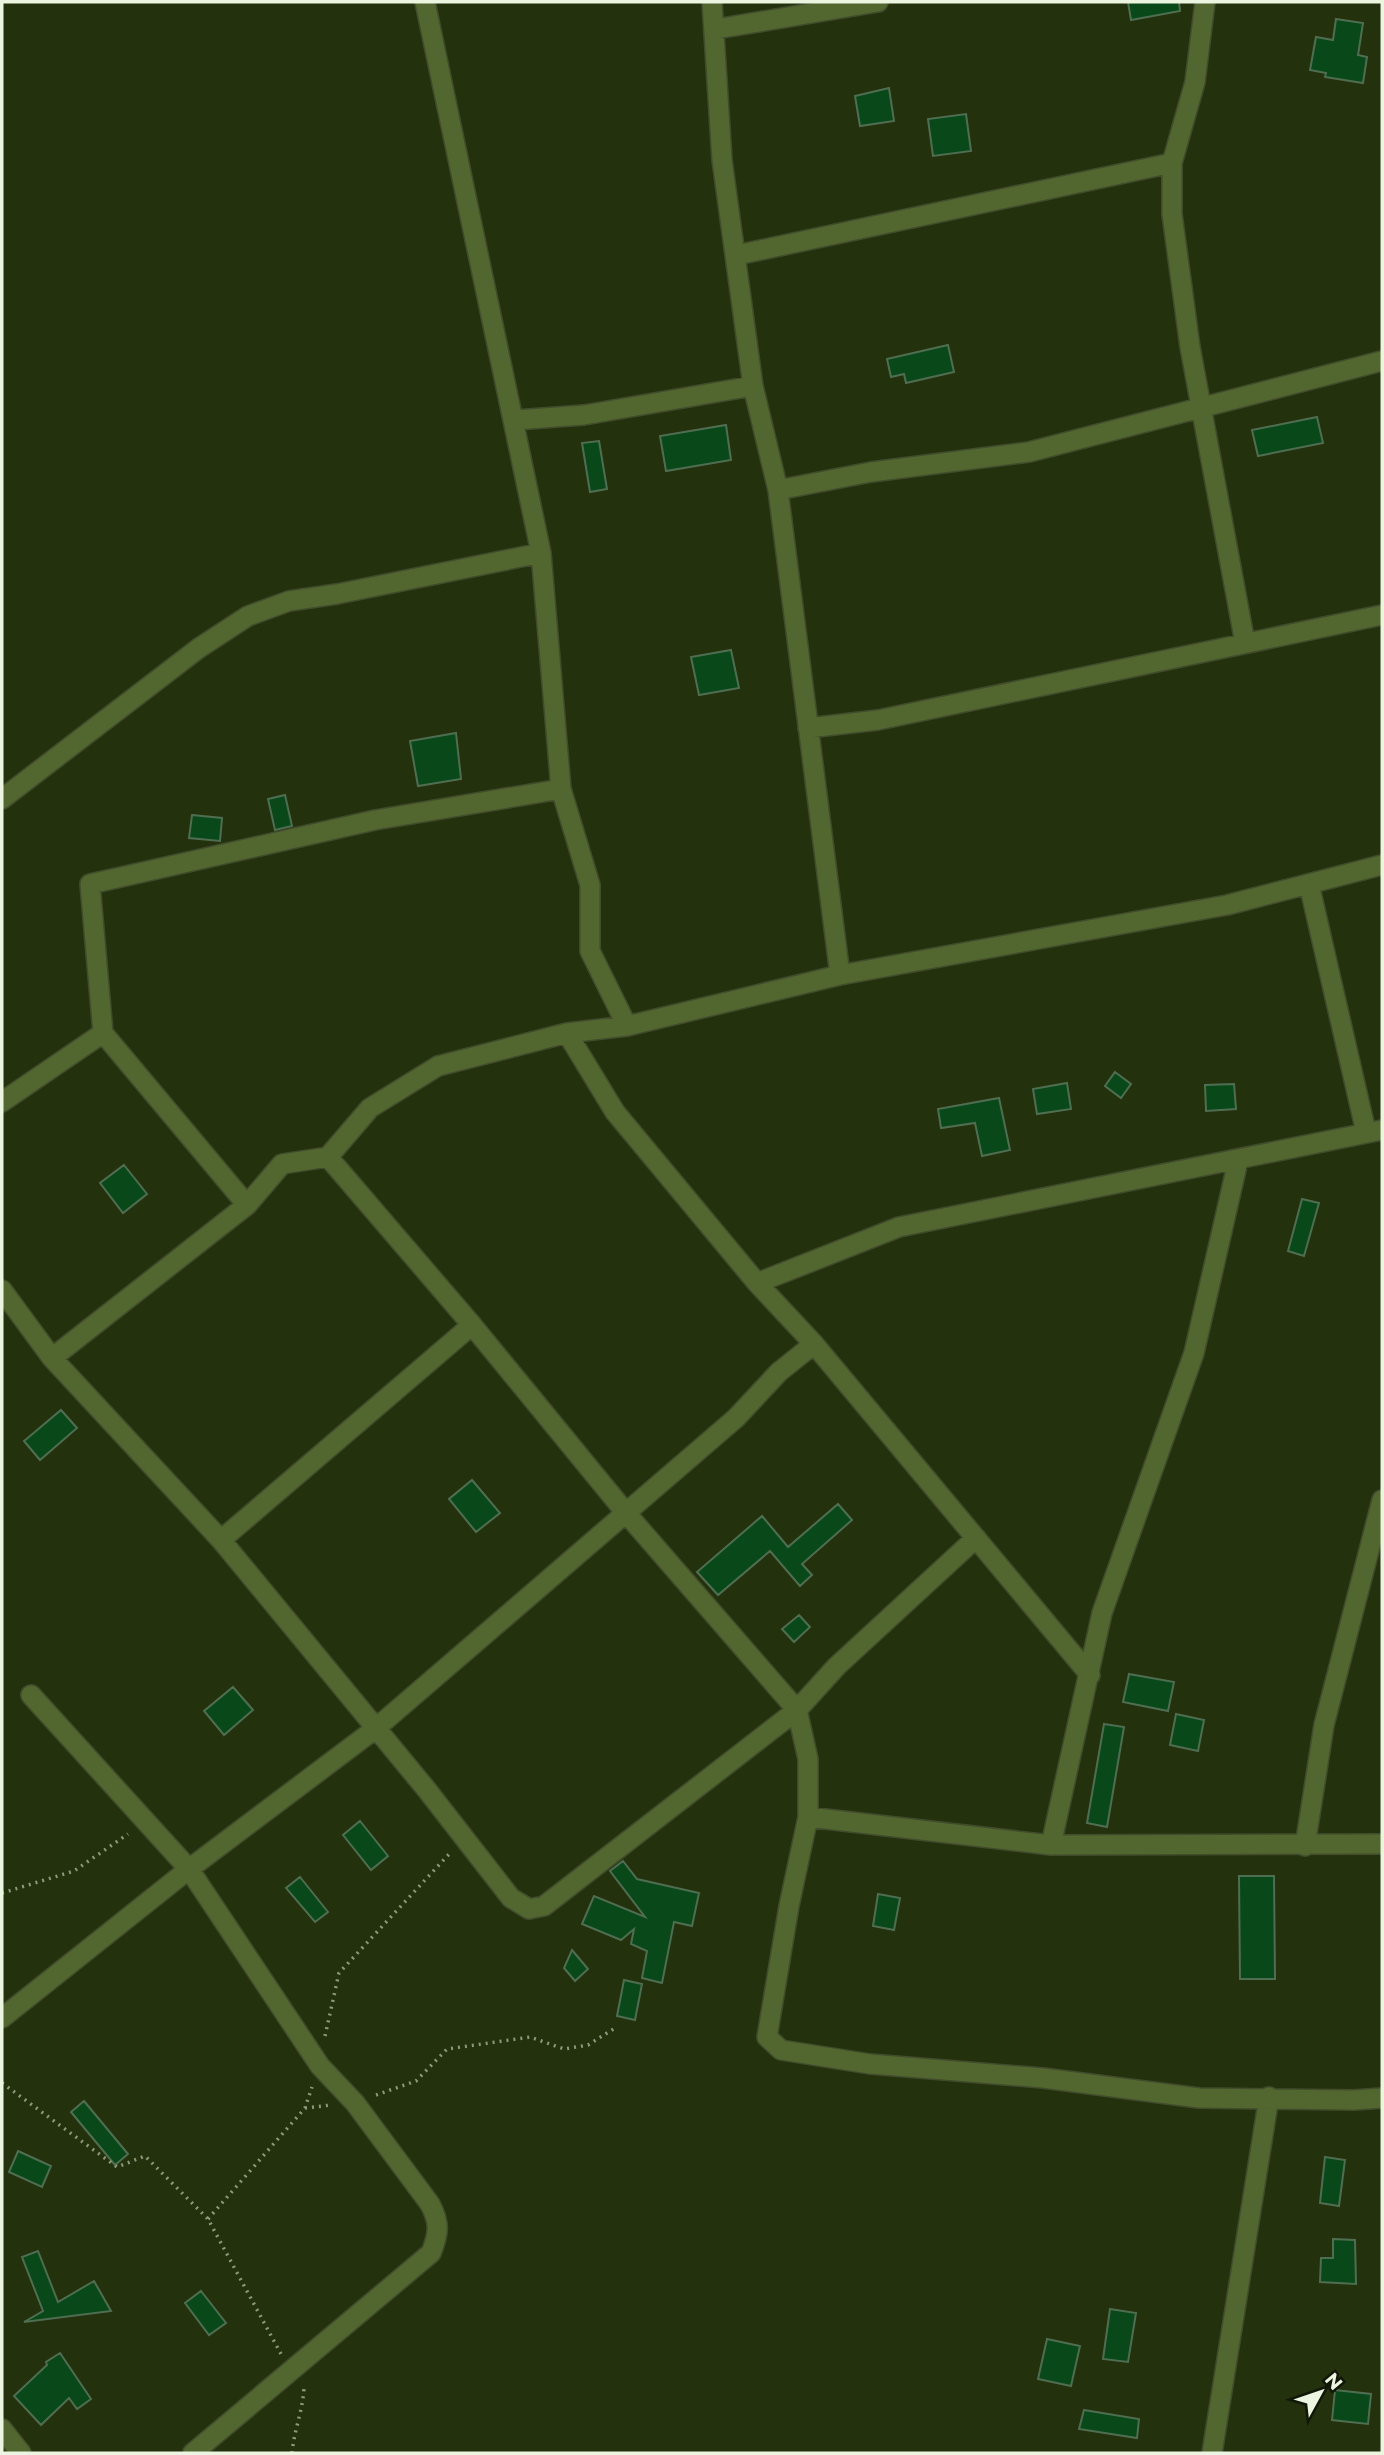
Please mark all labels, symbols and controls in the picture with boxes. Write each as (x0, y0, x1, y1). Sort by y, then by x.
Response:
north arrow (1286, 2357, 1356, 2427)
text: N (1320, 2368, 1347, 2395)

